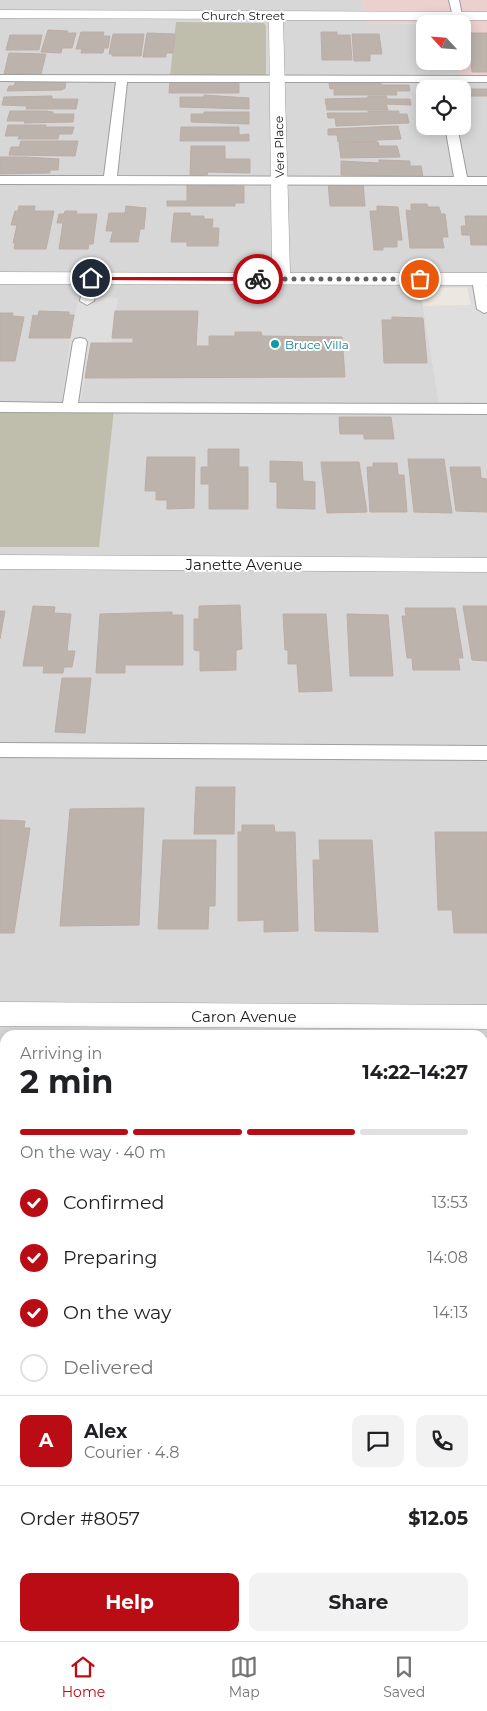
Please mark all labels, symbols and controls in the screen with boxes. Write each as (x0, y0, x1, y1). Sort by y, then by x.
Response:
street label: Church Street (201, 8, 285, 23)
north arrow (416, 15, 471, 70)
map controls (416, 15, 471, 135)
button: locate (416, 80, 471, 135)
street label: Vera Place (271, 116, 287, 178)
courier (233, 254, 283, 304)
pin (70, 257, 112, 299)
pin (399, 258, 441, 300)
icon: home (77, 264, 105, 292)
icon: bike (244, 265, 272, 293)
icon: bag (406, 265, 434, 293)
place label: Bruce Villa (285, 337, 349, 352)
marker: Bruce Villa (269, 338, 281, 350)
street label: Janette Avenue (185, 555, 302, 574)
street label: Caron Avenue (191, 1007, 297, 1026)
text: Arriving in (20, 1044, 102, 1063)
text: 14:22–14:27 (362, 1061, 468, 1084)
text: 2 min (20, 1062, 113, 1101)
text: On the way · 40 m (20, 1143, 166, 1162)
icon: check (20, 1189, 48, 1217)
text: Confirmed (63, 1191, 164, 1214)
text: 13:53 (432, 1193, 468, 1212)
icon: check (20, 1244, 48, 1272)
text: Preparing (63, 1246, 158, 1269)
text: 14:08 (427, 1248, 468, 1267)
icon: check (20, 1299, 48, 1327)
text: On the way (63, 1301, 171, 1324)
text: 14:13 (433, 1303, 468, 1322)
text: Delivered (63, 1356, 154, 1379)
button: chat (352, 1415, 404, 1467)
button: phone (416, 1415, 468, 1467)
text: Alex (84, 1420, 127, 1443)
text: A (39, 1429, 53, 1452)
text: Courier · 4.8 (84, 1443, 180, 1462)
text: Order #8057 (20, 1507, 140, 1530)
text: $12.05 (408, 1507, 468, 1530)
button: Help (20, 1573, 239, 1631)
button: Share (249, 1573, 468, 1631)
tab: Home (62, 1653, 105, 1701)
tab: Map (229, 1653, 260, 1701)
tab: Saved (383, 1653, 425, 1701)

